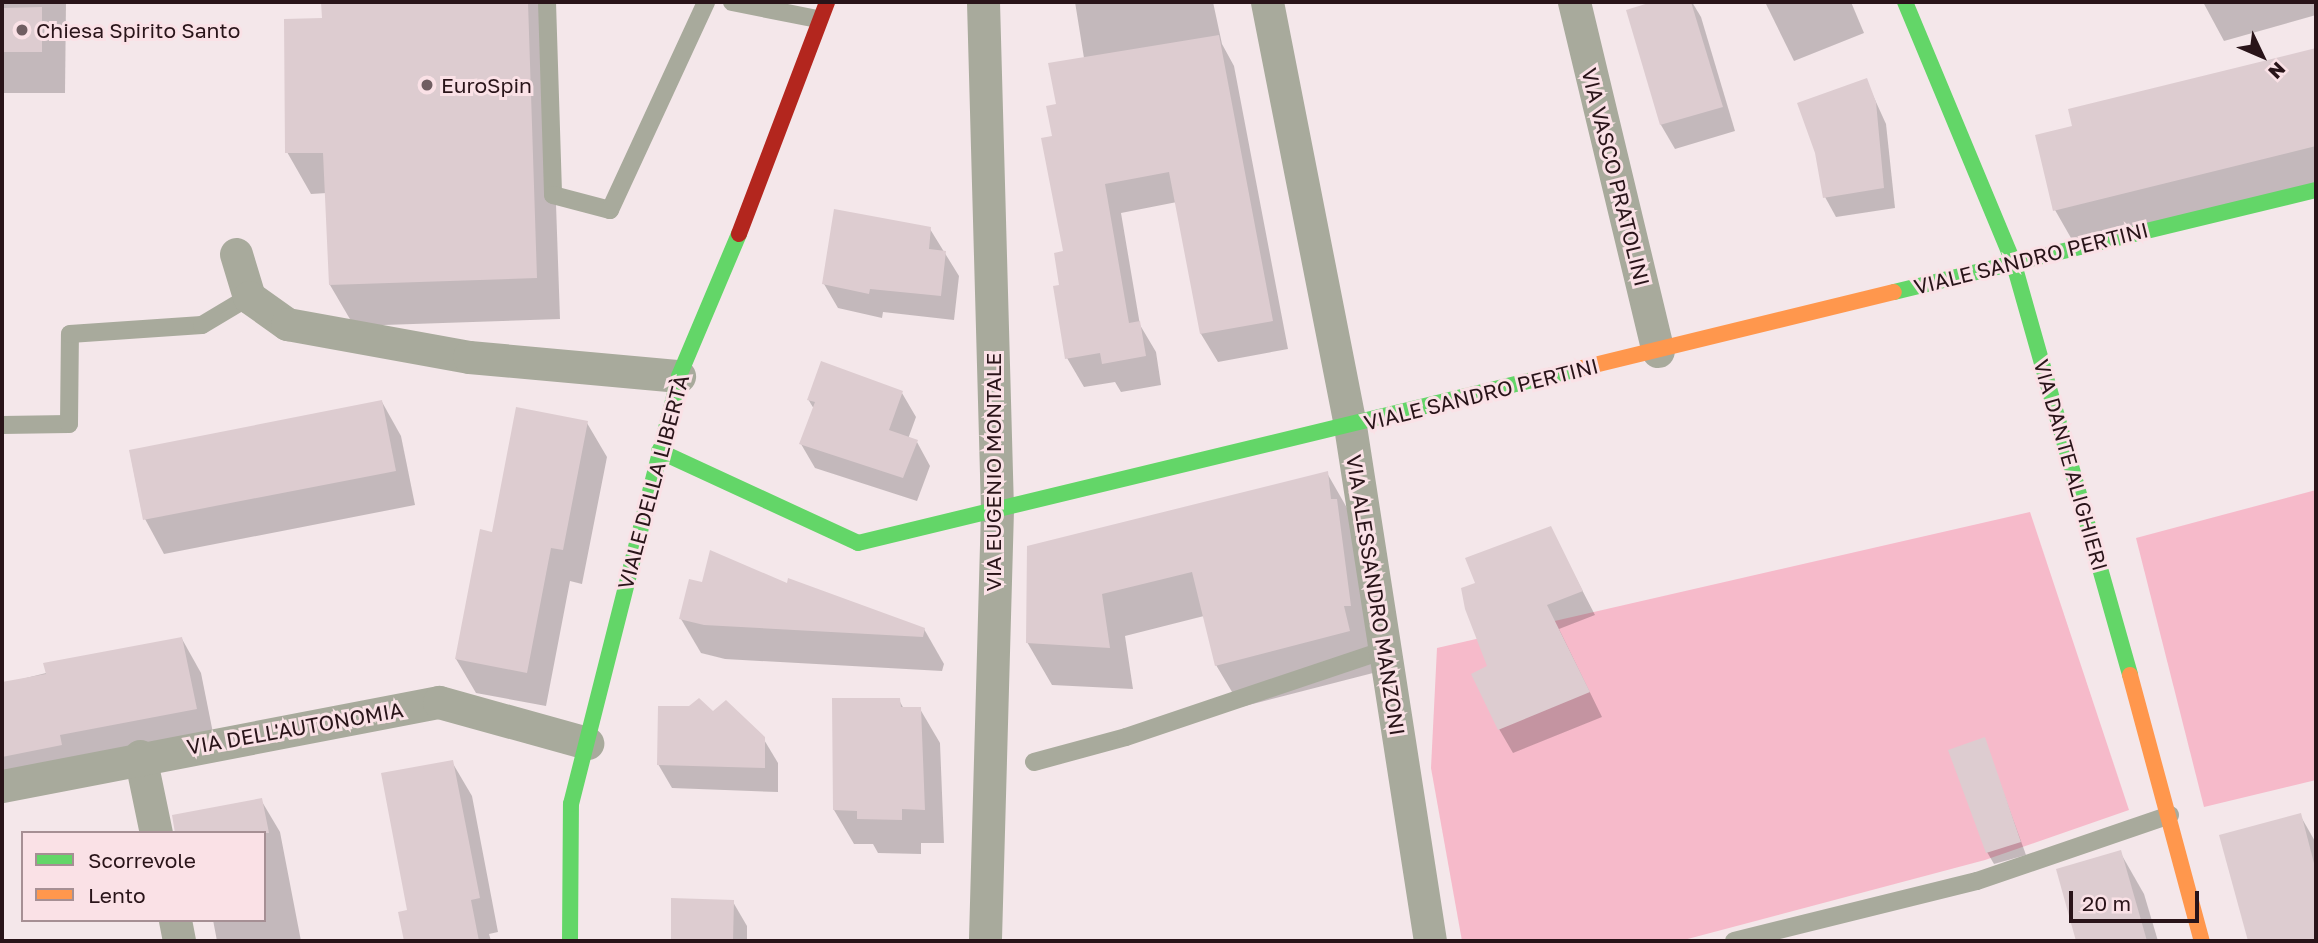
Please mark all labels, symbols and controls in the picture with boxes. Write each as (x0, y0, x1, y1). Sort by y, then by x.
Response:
place label: Chiesa Spirito Santo (36, 17, 240, 43)
north arrow (2227, 21, 2297, 91)
marker: Chiesa Spirito Santo (14, 22, 30, 38)
text: N (2264, 58, 2291, 84)
street label: VIA VASCO PRATOLINI (1577, 65, 1655, 289)
place label: EuroSpin (441, 72, 532, 98)
marker: EuroSpin (419, 77, 435, 93)
street label: VIALE SANDRO PERTINI (1911, 217, 2151, 299)
street label: VIA EUGENIO MONTALE (980, 353, 1006, 591)
street label: VIALE SANDRO PERTINI (1361, 353, 1601, 435)
street label: VIA DANTE ALIGHIERI (2029, 356, 2113, 574)
street label: VIALE DELLA LIBERTÀ (612, 372, 694, 592)
street label: VIA ALESSANDRO MANZONI (1341, 453, 1411, 737)
street label: VIA DELL'AUTONOMIA (185, 697, 405, 759)
legend (21, 831, 266, 922)
text: Scorrevole (88, 847, 196, 873)
scale bar (2073, 876, 2202, 920)
text: Lento (88, 882, 146, 908)
text: 20 m (2082, 890, 2131, 916)

